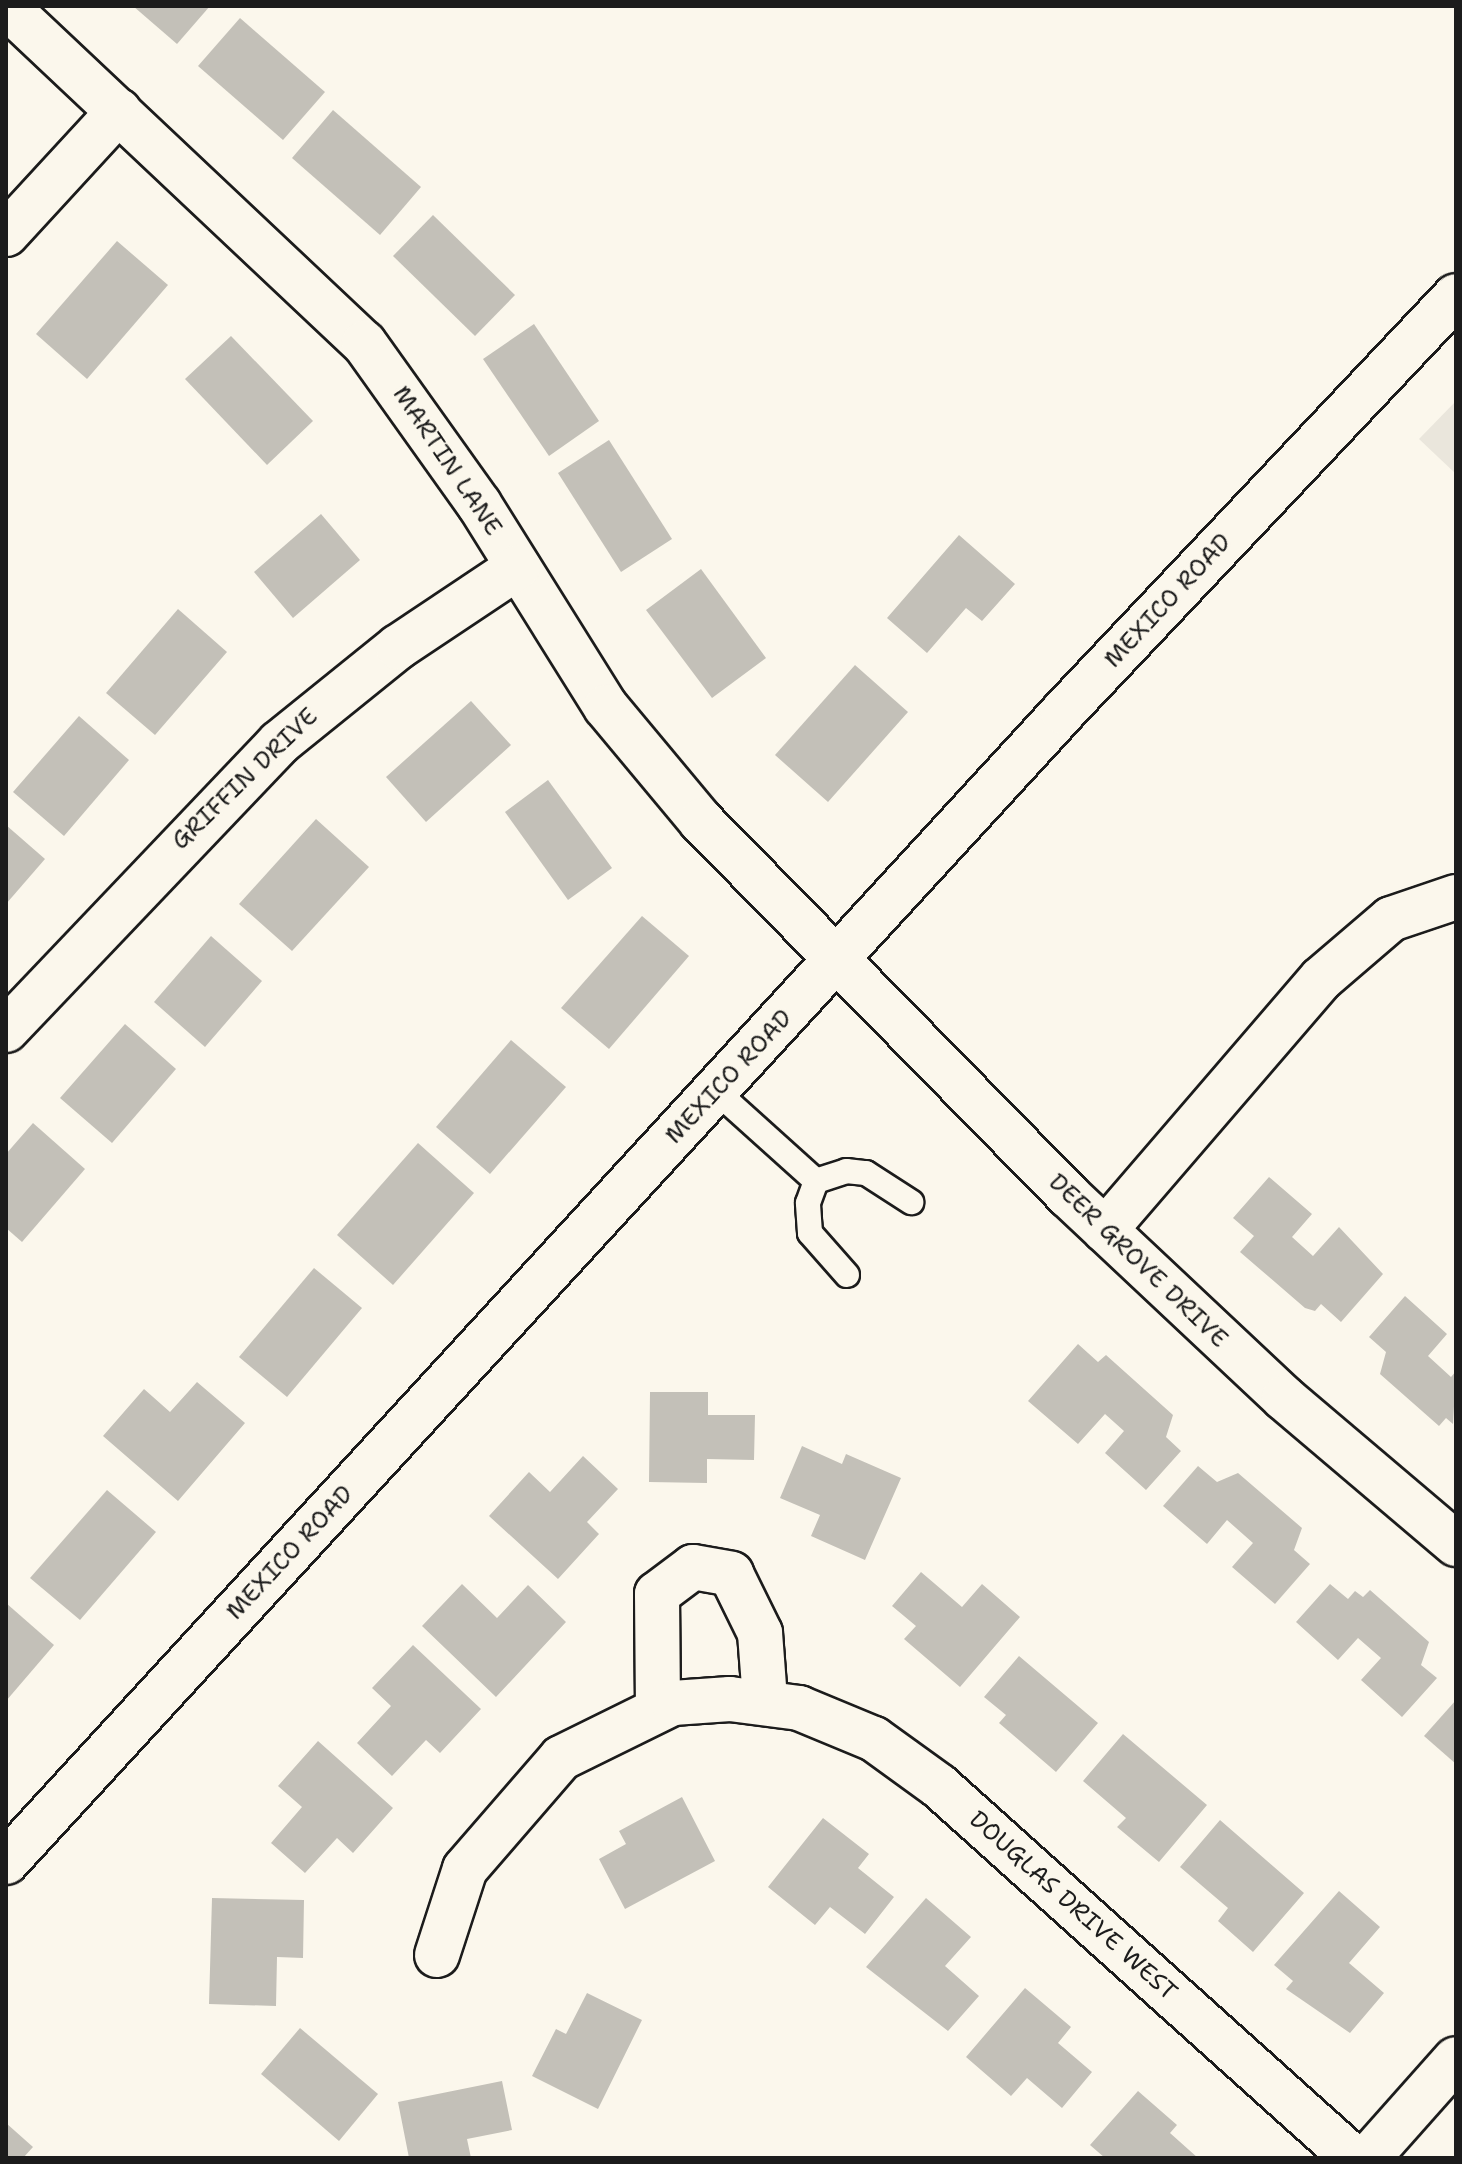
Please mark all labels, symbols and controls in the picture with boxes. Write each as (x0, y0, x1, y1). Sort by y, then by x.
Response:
street label: MARTIN LANE (386, 381, 508, 541)
street label: MEXICO ROAD (1099, 528, 1237, 674)
street label: GRIFFIN DRIVE (166, 702, 324, 856)
street label: MEXICO ROAD (660, 1004, 798, 1150)
street label: DEER GROVE DRIVE (1043, 1168, 1233, 1354)
street label: MEXICO ROAD (221, 1480, 359, 1626)
street label: DOUGLAS DRIVE WEST (963, 1805, 1183, 2007)

